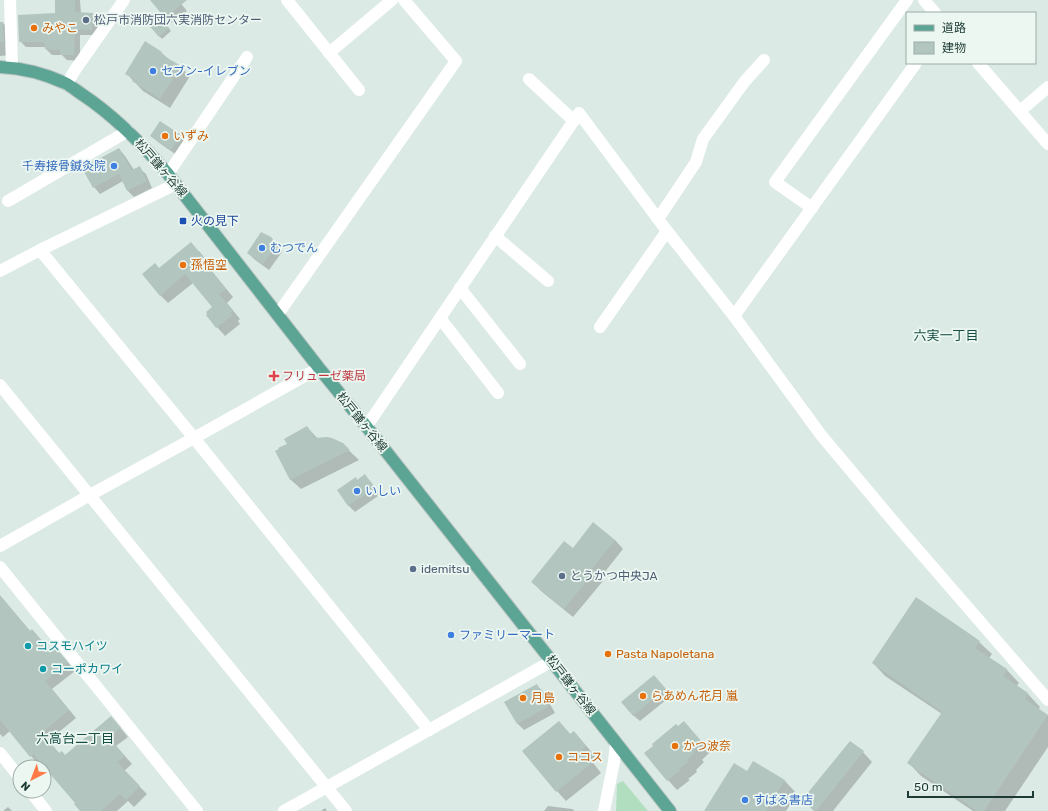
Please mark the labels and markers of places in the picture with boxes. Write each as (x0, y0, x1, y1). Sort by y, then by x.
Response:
place label: 松戸市消防団六実消防センター (94, 13, 262, 27)
marker: 松戸市消防団六実消防センター (81, 15, 91, 25)
place label: みやこ (42, 21, 78, 35)
marker: みやこ (29, 23, 39, 33)
place label: セブン-イレブン (161, 64, 251, 78)
marker: セブン-イレブン (148, 66, 158, 76)
place label: いずみ (173, 129, 209, 143)
marker: いずみ (160, 131, 170, 141)
place label: 千寿接骨鍼灸院 (22, 159, 106, 173)
marker: 千寿接骨鍼灸院 (109, 161, 119, 171)
place label: 火の見下 (191, 214, 239, 228)
marker: 火の見下 (178, 216, 188, 226)
place label: むつでん (270, 241, 318, 255)
marker: むつでん (257, 243, 267, 253)
place label: 孫悟空 (191, 258, 227, 272)
marker: 孫悟空 (178, 260, 188, 270)
place label: フリューゼ薬局 (282, 369, 366, 383)
marker: フリューゼ薬局 (269, 371, 279, 381)
place label: いしい (365, 484, 401, 498)
marker: いしい (352, 486, 362, 496)
place label: idemitsu (421, 562, 469, 576)
marker: idemitsu (408, 564, 418, 574)
place label: とうかつ中央JA (570, 569, 658, 583)
marker: とうかつ中央JA (557, 571, 567, 581)
place label: ファミリーマート (459, 628, 555, 642)
marker: ファミリーマート (446, 630, 456, 640)
place label: コスモハイツ (36, 639, 108, 653)
marker: コスモハイツ (23, 641, 33, 651)
place label: Pasta Napoletana (616, 647, 714, 661)
marker: Pasta Napoletana (603, 649, 613, 659)
place label: コーポカワイ (51, 662, 123, 676)
marker: コーポカワイ (38, 664, 48, 674)
place label: らあめん花月 嵐 (651, 689, 738, 703)
place label: 月島 (531, 691, 555, 705)
marker: らあめん花月 嵐 (638, 691, 648, 701)
marker: 月島 (518, 693, 528, 703)
place label: かつ波奈 (683, 739, 731, 753)
marker: かつ波奈 (670, 741, 680, 751)
place label: ココス (567, 750, 603, 764)
marker: ココス (554, 752, 564, 762)
place label: すばる書店 (753, 793, 813, 807)
marker: すばる書店 (740, 795, 750, 805)

